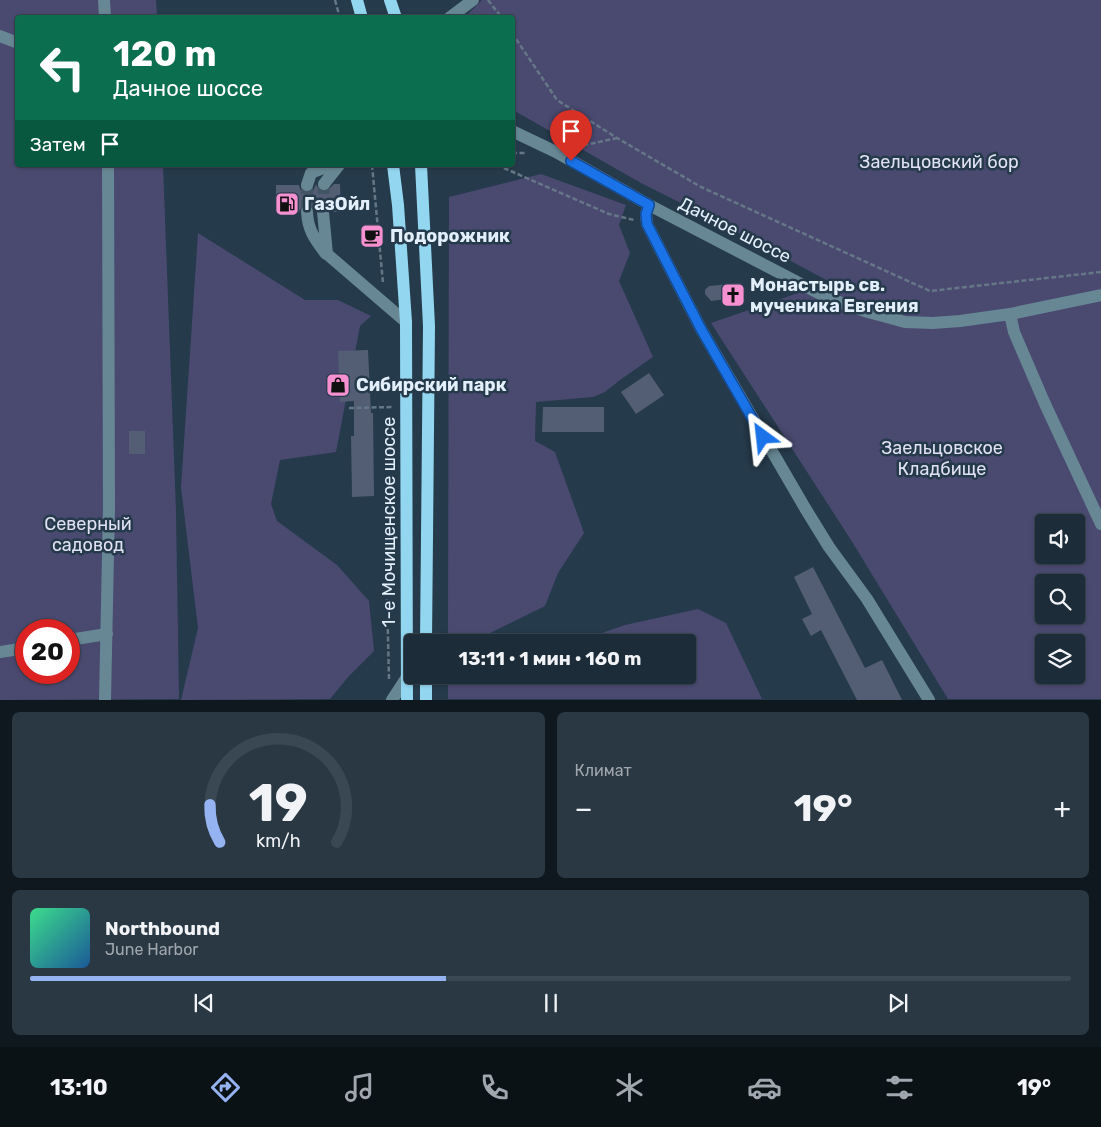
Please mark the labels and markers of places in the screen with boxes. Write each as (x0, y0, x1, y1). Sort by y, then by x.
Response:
pin (550, 110, 592, 161)
fuel station icon: ГазОйл (274, 191, 300, 217)
place label: ГазОйл (304, 193, 370, 215)
cafe icon: Подорожник (359, 223, 385, 249)
place label: Подорожник (390, 225, 510, 247)
place label: Монастырь св. мученика Евгения (750, 274, 919, 317)
church icon: Монастырь св. мученика Евгения (720, 282, 746, 308)
shop icon: Сибирский парк (325, 372, 351, 398)
place label: Сибирский парк (356, 374, 507, 396)

